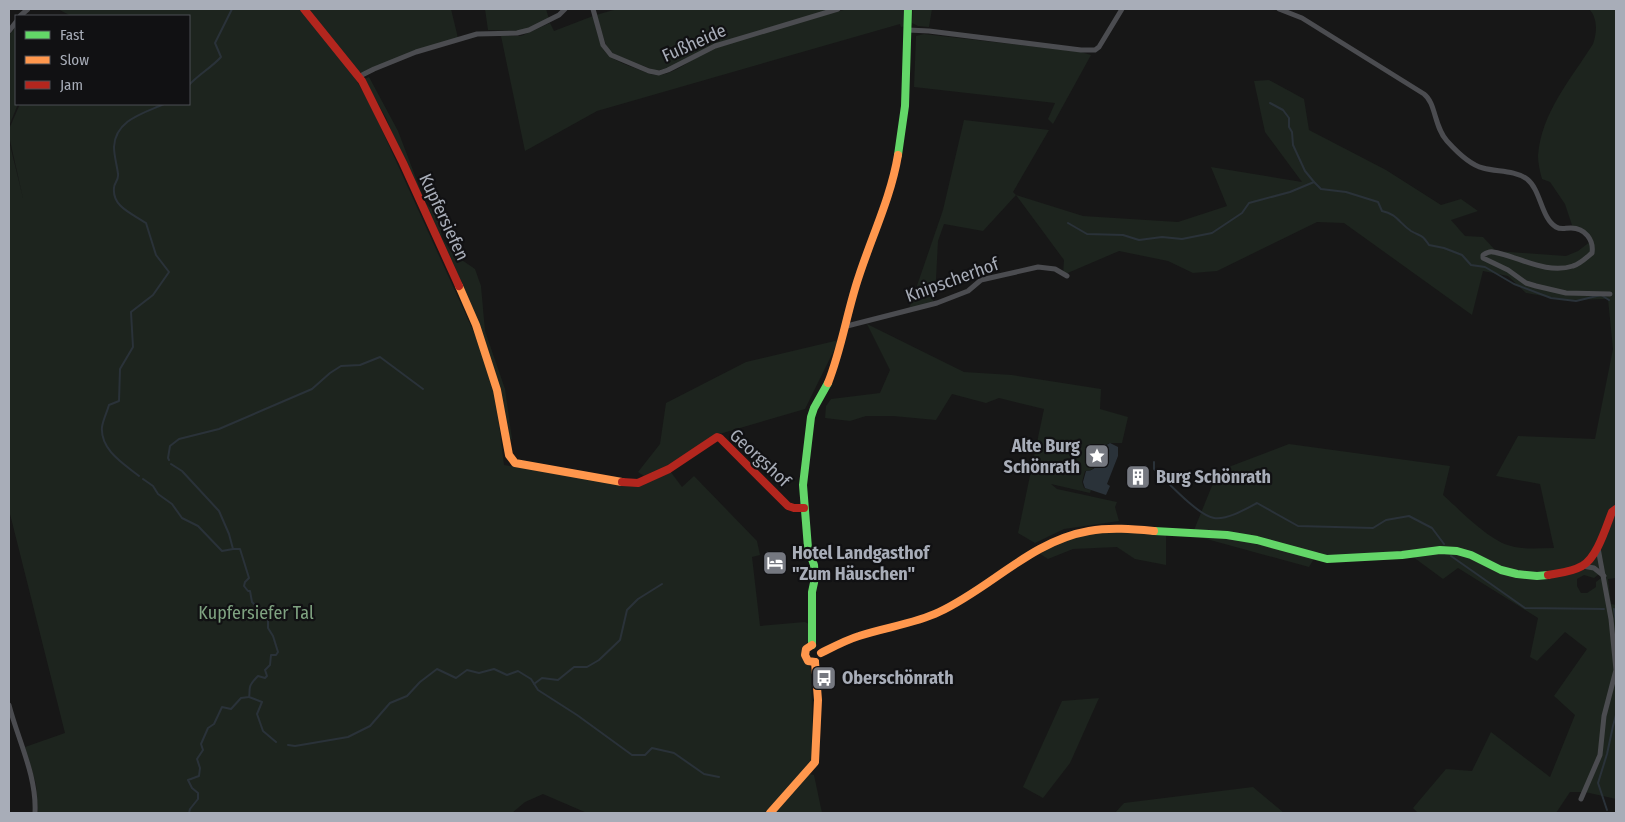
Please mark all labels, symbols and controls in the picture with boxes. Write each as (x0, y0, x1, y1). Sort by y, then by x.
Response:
legend (15, 15, 190, 105)
street label: Fußheide (659, 19, 730, 67)
text: Fast (60, 26, 84, 44)
text: Slow (60, 51, 89, 69)
text: Jam (60, 76, 83, 94)
street label: Kupfersiefen (414, 170, 474, 264)
street label: Knipscherhof (902, 252, 1003, 307)
street label: Georgshof (725, 424, 796, 493)
place label: Alte Burg Schönrath (1004, 435, 1080, 478)
place icon: Alte Burg Schönrath (1084, 443, 1110, 469)
building icon: Burg Schönrath (1125, 464, 1151, 490)
place label: Burg Schönrath (1156, 466, 1271, 488)
place label: Hotel Landgasthof "Zum Häuschen" (792, 542, 931, 585)
hotel icon: Hotel Landgasthof "Zum Häuschen" (762, 550, 788, 576)
park label: Kupfersiefer Tal (198, 602, 314, 624)
bus stop icon: Oberschönrath (811, 665, 837, 691)
place label: Oberschönrath (842, 667, 954, 689)

